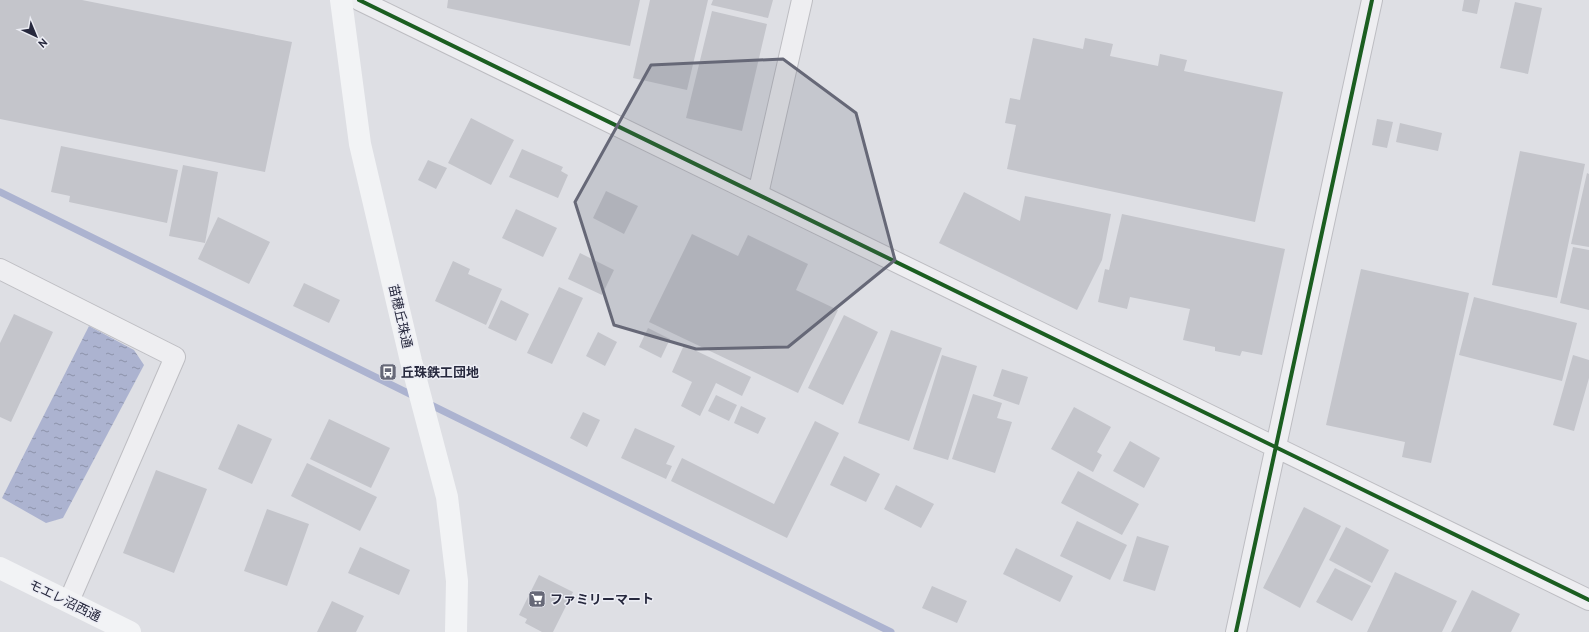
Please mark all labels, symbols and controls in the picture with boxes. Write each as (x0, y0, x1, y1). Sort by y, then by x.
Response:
north arrow (16, 16, 56, 56)
text: N (35, 35, 50, 50)
street label: 苗穂丘珠通 (384, 283, 414, 350)
bus stop icon: 丘珠鉄工団地 (378, 362, 398, 382)
place label: 丘珠鉄工団地 (401, 365, 479, 382)
street label: モエレ沼西通 (26, 578, 103, 626)
supermarket icon: ファミリーマート (527, 589, 547, 609)
place label: ファミリーマート (550, 593, 654, 609)

